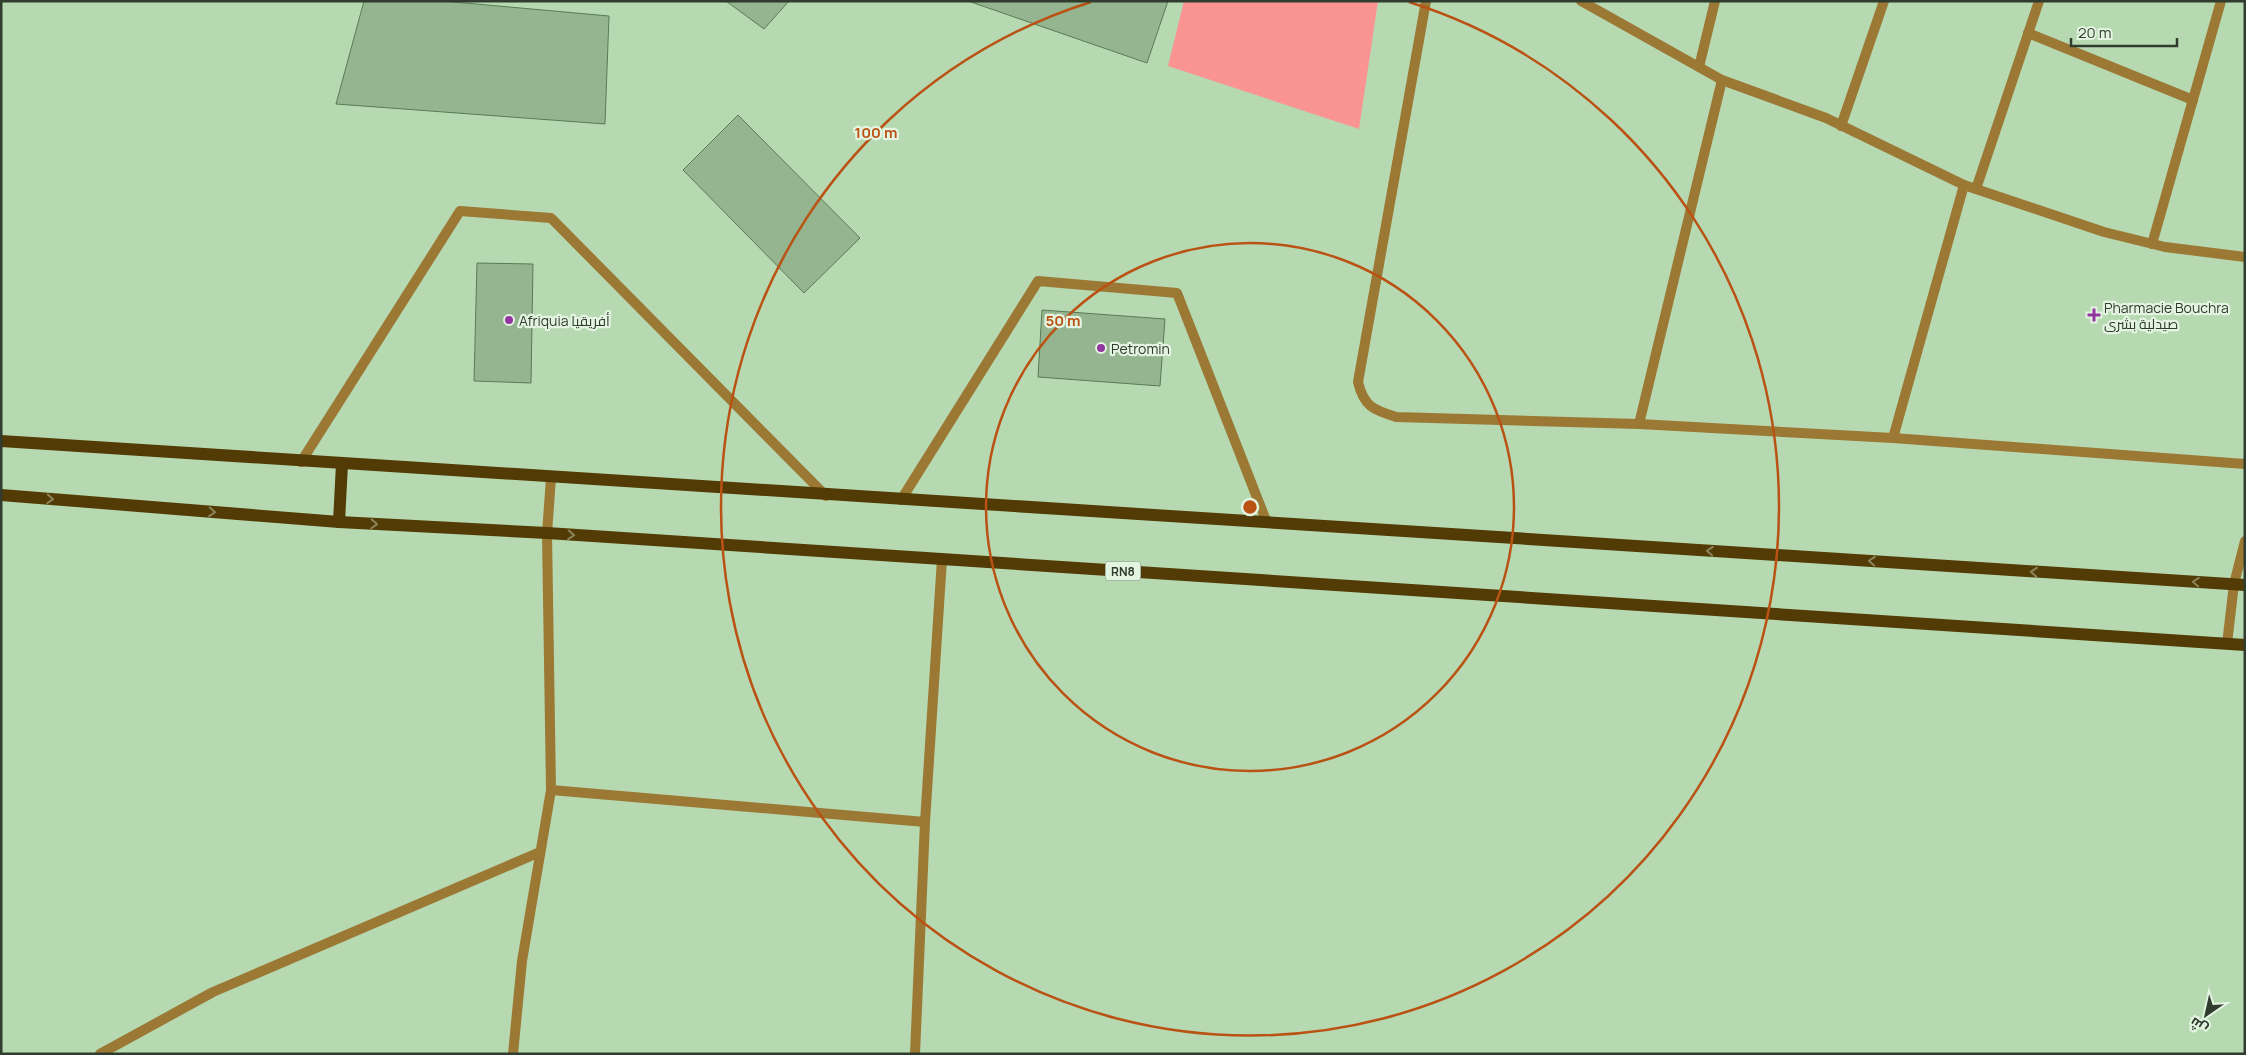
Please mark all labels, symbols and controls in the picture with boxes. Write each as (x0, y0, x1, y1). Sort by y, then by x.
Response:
scale bar (2071, 15, 2177, 47)
text: 20 m (2078, 22, 2111, 43)
text: 100 m (855, 122, 897, 143)
place label: Pharmacie Bouchra صيدلية بشرى (2104, 298, 2229, 333)
marker: Pharmacie Bouchra صيدلية بشرى (2088, 309, 2100, 321)
text: 50 m (1045, 310, 1081, 331)
place label: Afriquia أفريقيا (519, 311, 610, 330)
marker: Afriquia أفريقيا (503, 314, 515, 326)
place label: Petromin (1111, 339, 1170, 358)
marker: Petromin (1095, 342, 1107, 354)
one-way arrow (46, 494, 54, 505)
centre of rings (1241, 498, 1259, 516)
one-way arrow (208, 506, 216, 517)
one-way arrow (370, 518, 378, 529)
one-way arrow (567, 529, 575, 540)
one-way arrow (1705, 546, 1713, 557)
one-way arrow (1867, 556, 1875, 567)
road number: RN8 (1106, 562, 1140, 580)
one-way arrow (2030, 566, 2038, 577)
one-way arrow (2192, 577, 2200, 588)
north arrow (2181, 990, 2231, 1040)
text: ش (2186, 1013, 2211, 1039)

